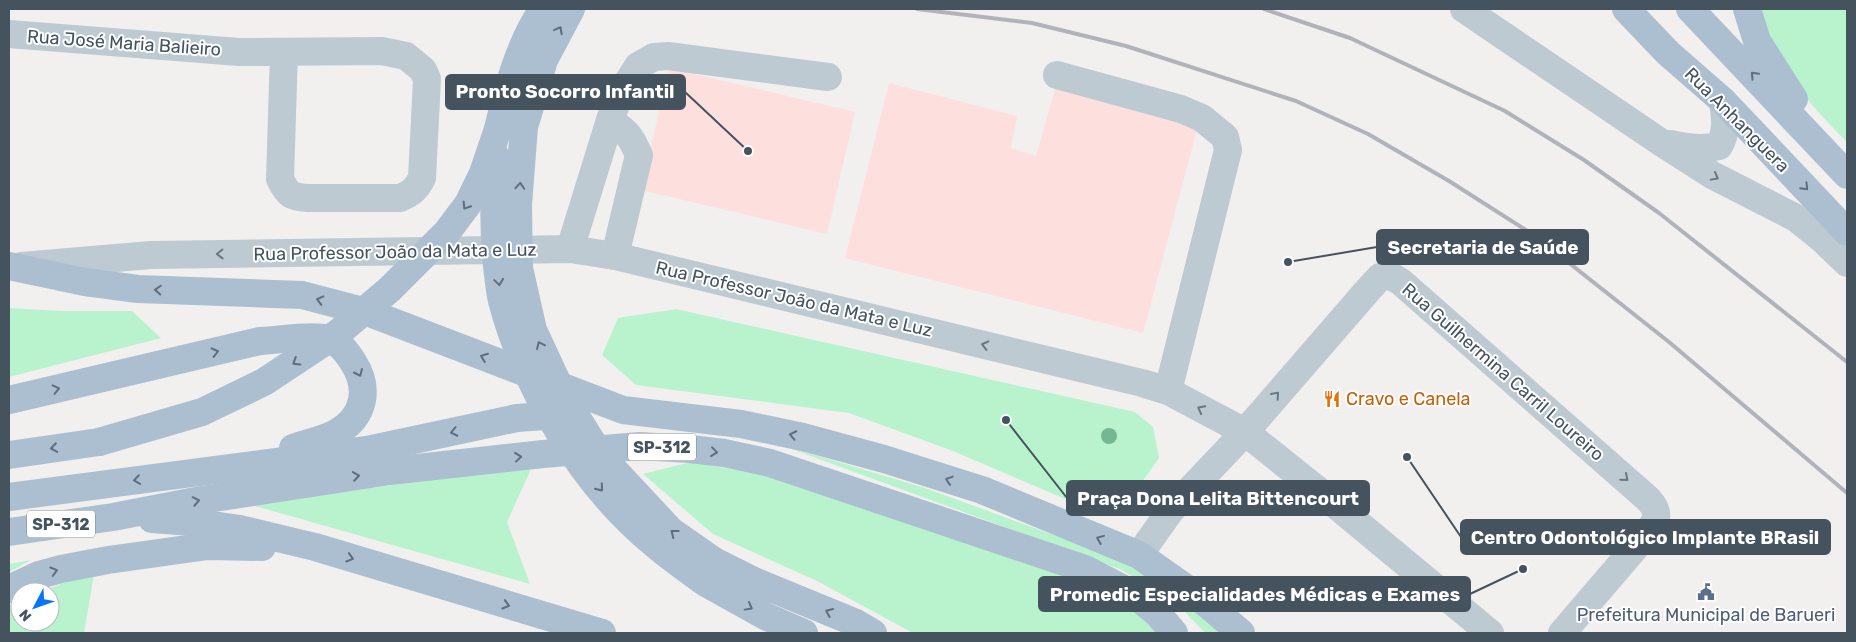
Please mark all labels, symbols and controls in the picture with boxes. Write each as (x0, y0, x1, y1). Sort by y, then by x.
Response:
street label: Rua José Maria Balieiro (26, 25, 222, 61)
one-way arrow (553, 27, 563, 36)
street label: Rua Anhanguera (1680, 63, 1794, 177)
one-way arrow (1751, 72, 1760, 81)
callout: Pronto Socorro Infantil (446, 75, 685, 109)
text: Pronto Socorro Infantil (455, 80, 675, 103)
one-way arrow (1710, 170, 1719, 180)
one-way arrow (1799, 181, 1808, 190)
one-way arrow (514, 182, 525, 190)
one-way arrow (463, 200, 473, 209)
callout: Secretaria de Saúde (1377, 230, 1588, 264)
text: Secretaria de Saúde (1388, 236, 1578, 259)
street label: Rua Professor João da Mata e Luz (253, 239, 537, 265)
one-way arrow (216, 249, 224, 259)
street label: Rua Professor João da Mata e Luz (654, 256, 934, 342)
one-way arrow (493, 278, 504, 286)
street label: Rua Guilhermina Carril Loureiro (1398, 278, 1608, 466)
one-way arrow (154, 285, 162, 296)
one-way arrow (315, 295, 324, 306)
one-way arrow (981, 340, 990, 351)
one-way arrow (536, 342, 546, 351)
one-way arrow (210, 347, 219, 358)
one-way arrow (481, 353, 489, 363)
one-way arrow (293, 356, 302, 366)
one-way arrow (352, 368, 363, 377)
one-way arrow (52, 384, 61, 395)
place label: Cravo e Canela (1346, 388, 1471, 410)
restaurant icon: Cravo e Canela (1322, 389, 1342, 409)
one-way arrow (1271, 392, 1279, 401)
one-way arrow (1198, 405, 1207, 415)
one-way arrow (449, 427, 458, 437)
one-way arrow (788, 430, 797, 441)
road number: SP-312 (628, 434, 696, 461)
one-way arrow (50, 443, 58, 453)
one-way arrow (711, 446, 719, 457)
one-way arrow (514, 452, 522, 463)
one-way arrow (353, 471, 361, 482)
one-way arrow (1619, 472, 1628, 481)
one-way arrow (133, 474, 141, 485)
one-way arrow (945, 475, 953, 485)
callout: Praça Dona Lelita Bittencourt (1067, 481, 1369, 515)
one-way arrow (594, 483, 603, 492)
text: Praça Dona Lelita Bittencourt (1077, 487, 1359, 510)
one-way arrow (191, 496, 200, 506)
road number: SP-312 (27, 510, 95, 538)
callout: Centro Odontológico Implante BRasil (1461, 520, 1830, 554)
text: Centro Odontológico Implante BRasil (1471, 526, 1819, 549)
one-way arrow (671, 530, 680, 538)
one-way arrow (1096, 535, 1105, 545)
one-way arrow (346, 552, 354, 562)
one-way arrow (49, 566, 57, 576)
callout: Promedic Especialidades Médicas e Exames (1039, 577, 1470, 611)
north arrow (10, 582, 60, 632)
public building icon: Prefeitura Municipal de Barueri (1696, 582, 1716, 602)
text: Promedic Especialidades Médicas e Exames (1050, 583, 1460, 606)
one-way arrow (501, 599, 509, 609)
one-way arrow (744, 601, 753, 611)
place label: Prefeitura Municipal de Barueri (1577, 604, 1835, 626)
text: N (16, 606, 35, 625)
one-way arrow (825, 608, 834, 618)

